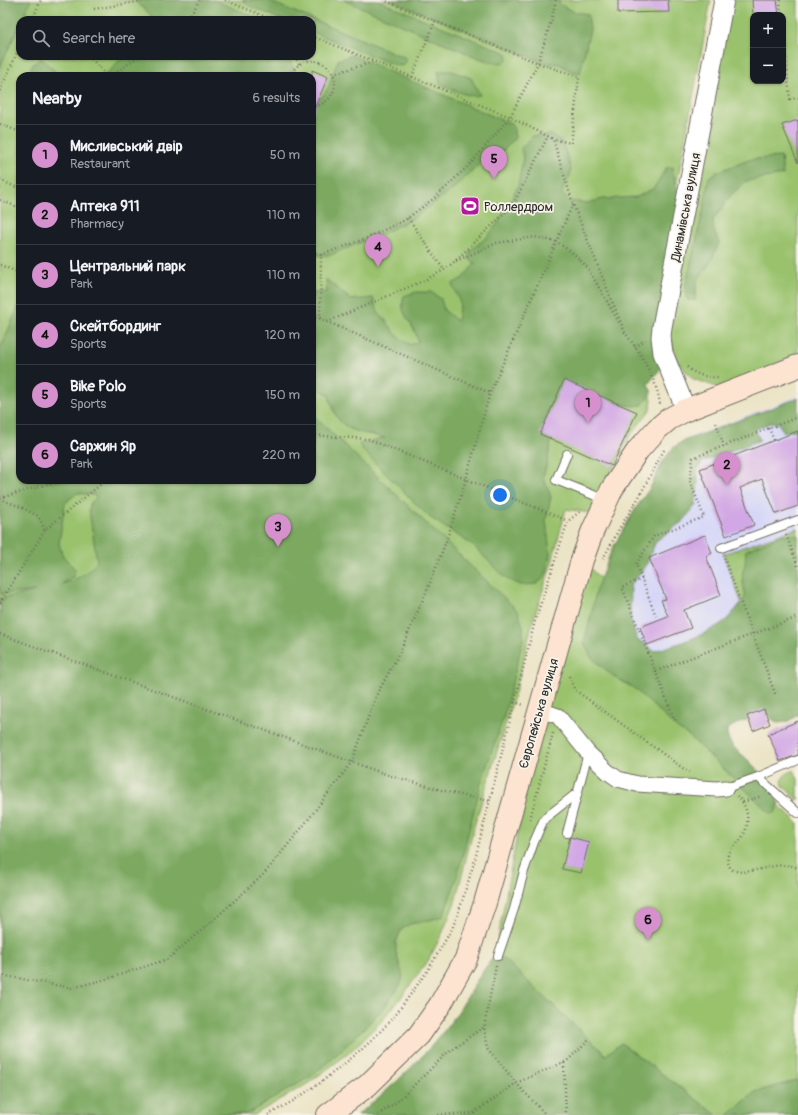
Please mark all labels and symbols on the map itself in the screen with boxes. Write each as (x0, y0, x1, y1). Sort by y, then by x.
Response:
pin: 5 (481, 146, 507, 179)
street label: Динамівська вулиця (667, 151, 704, 264)
sports icon: Роллердром (459, 195, 481, 217)
place label: Роллердром (484, 199, 553, 215)
pin: 4 (365, 234, 391, 267)
pin: 1 (575, 390, 601, 423)
pin: 2 (714, 452, 740, 485)
your location (490, 485, 510, 505)
pin: 3 (265, 514, 291, 547)
street label: Європейська вулиця (516, 656, 562, 770)
pin: 6 (635, 907, 661, 940)

